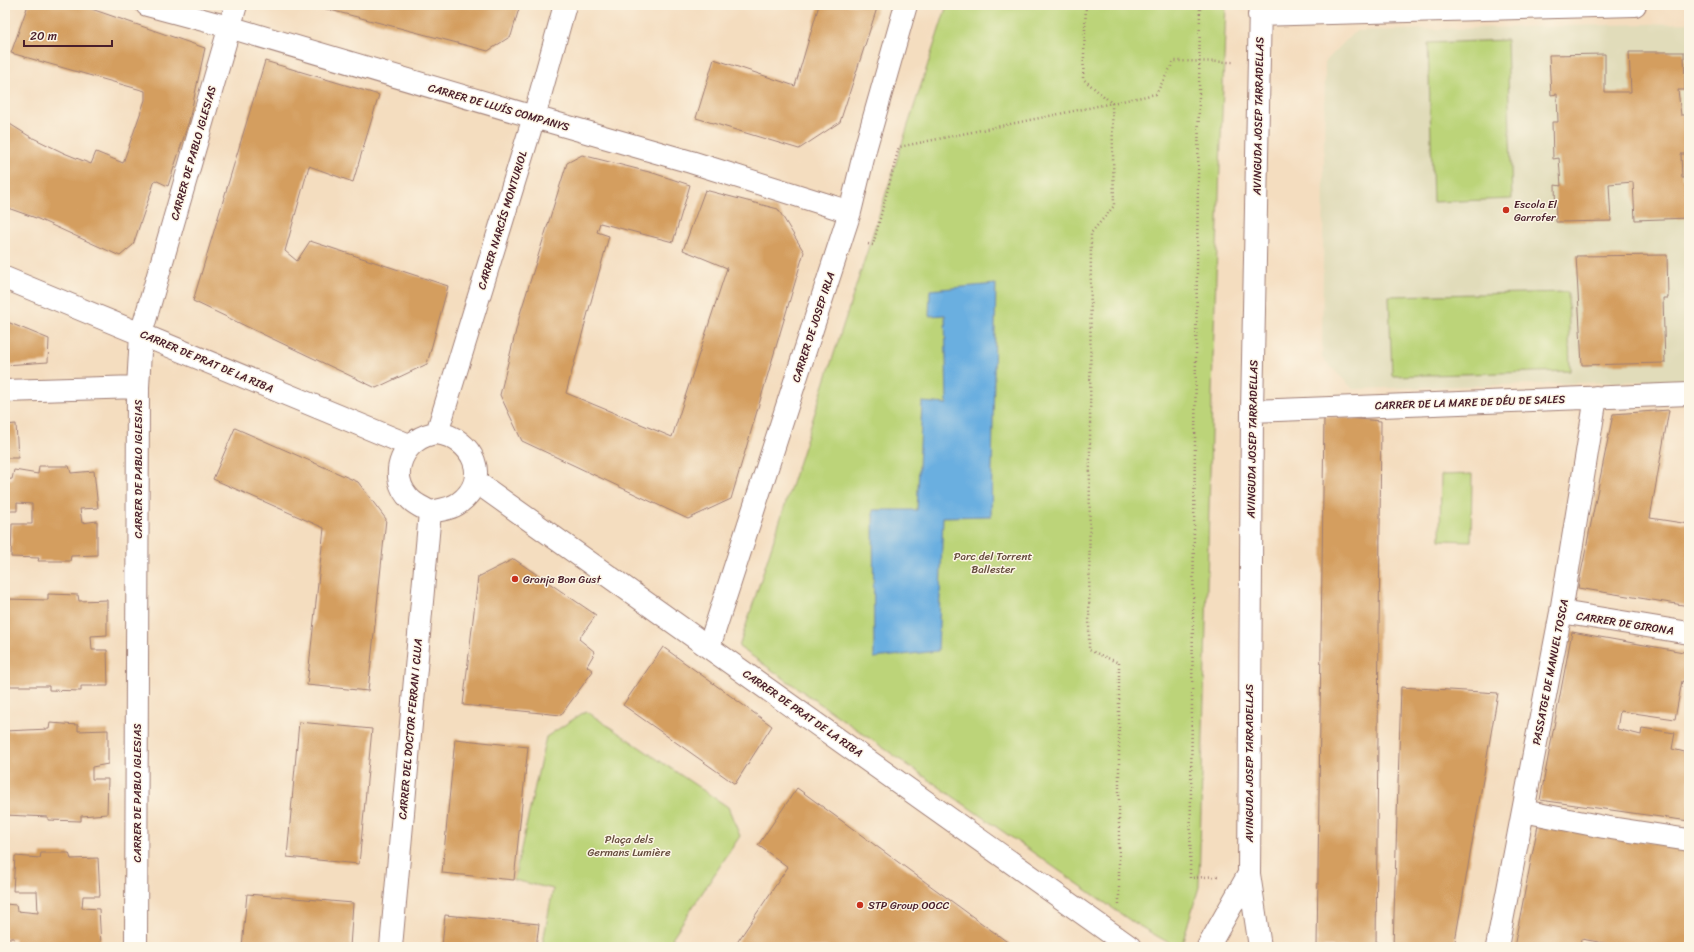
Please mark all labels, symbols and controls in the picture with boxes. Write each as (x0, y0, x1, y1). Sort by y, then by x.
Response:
scale bar (24, 22, 112, 48)
text: 20 m (30, 25, 57, 47)
street label: AVINGUDA JOSEP TARRADELLAS (1248, 37, 1269, 196)
street label: CARRER DE LLUÍS COMPANYS (426, 78, 572, 137)
street label: CARRER DE PABLO IGLESIAS (165, 84, 222, 222)
street label: CARRER NARCÍS MONTURIOL (472, 148, 533, 292)
place label: Escola El Garrofer (1514, 195, 1558, 227)
marker: Escola El Garrofer (1501, 205, 1511, 215)
street label: CARRER DE JOSEP IRLA (787, 269, 840, 385)
street label: CARRER DE PRAT DE LA RIBA (137, 325, 276, 398)
street label: AVINGUDA JOSEP TARRADELLAS (1242, 360, 1263, 519)
street label: CARRER DE LA MARE DE DÉU DE SALES (1375, 390, 1566, 415)
street label: CARRER DE PABLO IGLESIAS (129, 399, 148, 538)
park label: Parc del Torrent Ballester (954, 547, 1032, 579)
place label: Granja Bon Gust (523, 570, 601, 589)
marker: Granja Bon Gust (510, 574, 520, 584)
street label: PASSATGE DE MANUEL TOSCA (1527, 597, 1574, 747)
street label: CARRER DE GIRONA (1575, 606, 1675, 641)
street label: CARRER DEL DOCTOR FERRAN I CLUA (393, 638, 428, 820)
street label: CARRER DE PRAT DE LA RIBA (739, 665, 867, 762)
street label: AVINGUDA JOSEP TARRADELLAS (1240, 684, 1259, 843)
street label: CARRER DE PABLO IGLESIAS (128, 723, 147, 862)
park label: Plaça dels Germans Lumière (587, 830, 671, 862)
place label: STP Group OOCC (868, 896, 950, 915)
marker: STP Group OOCC (855, 900, 865, 910)

